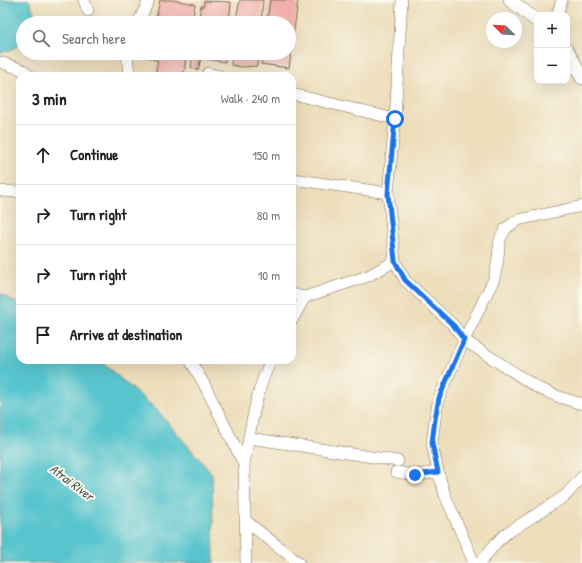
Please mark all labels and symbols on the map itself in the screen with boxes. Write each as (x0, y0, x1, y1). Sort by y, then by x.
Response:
north arrow (486, 12, 522, 48)
route start (386, 110, 404, 128)
water label: Atrai River (46, 459, 99, 506)
route end (406, 466, 424, 484)

